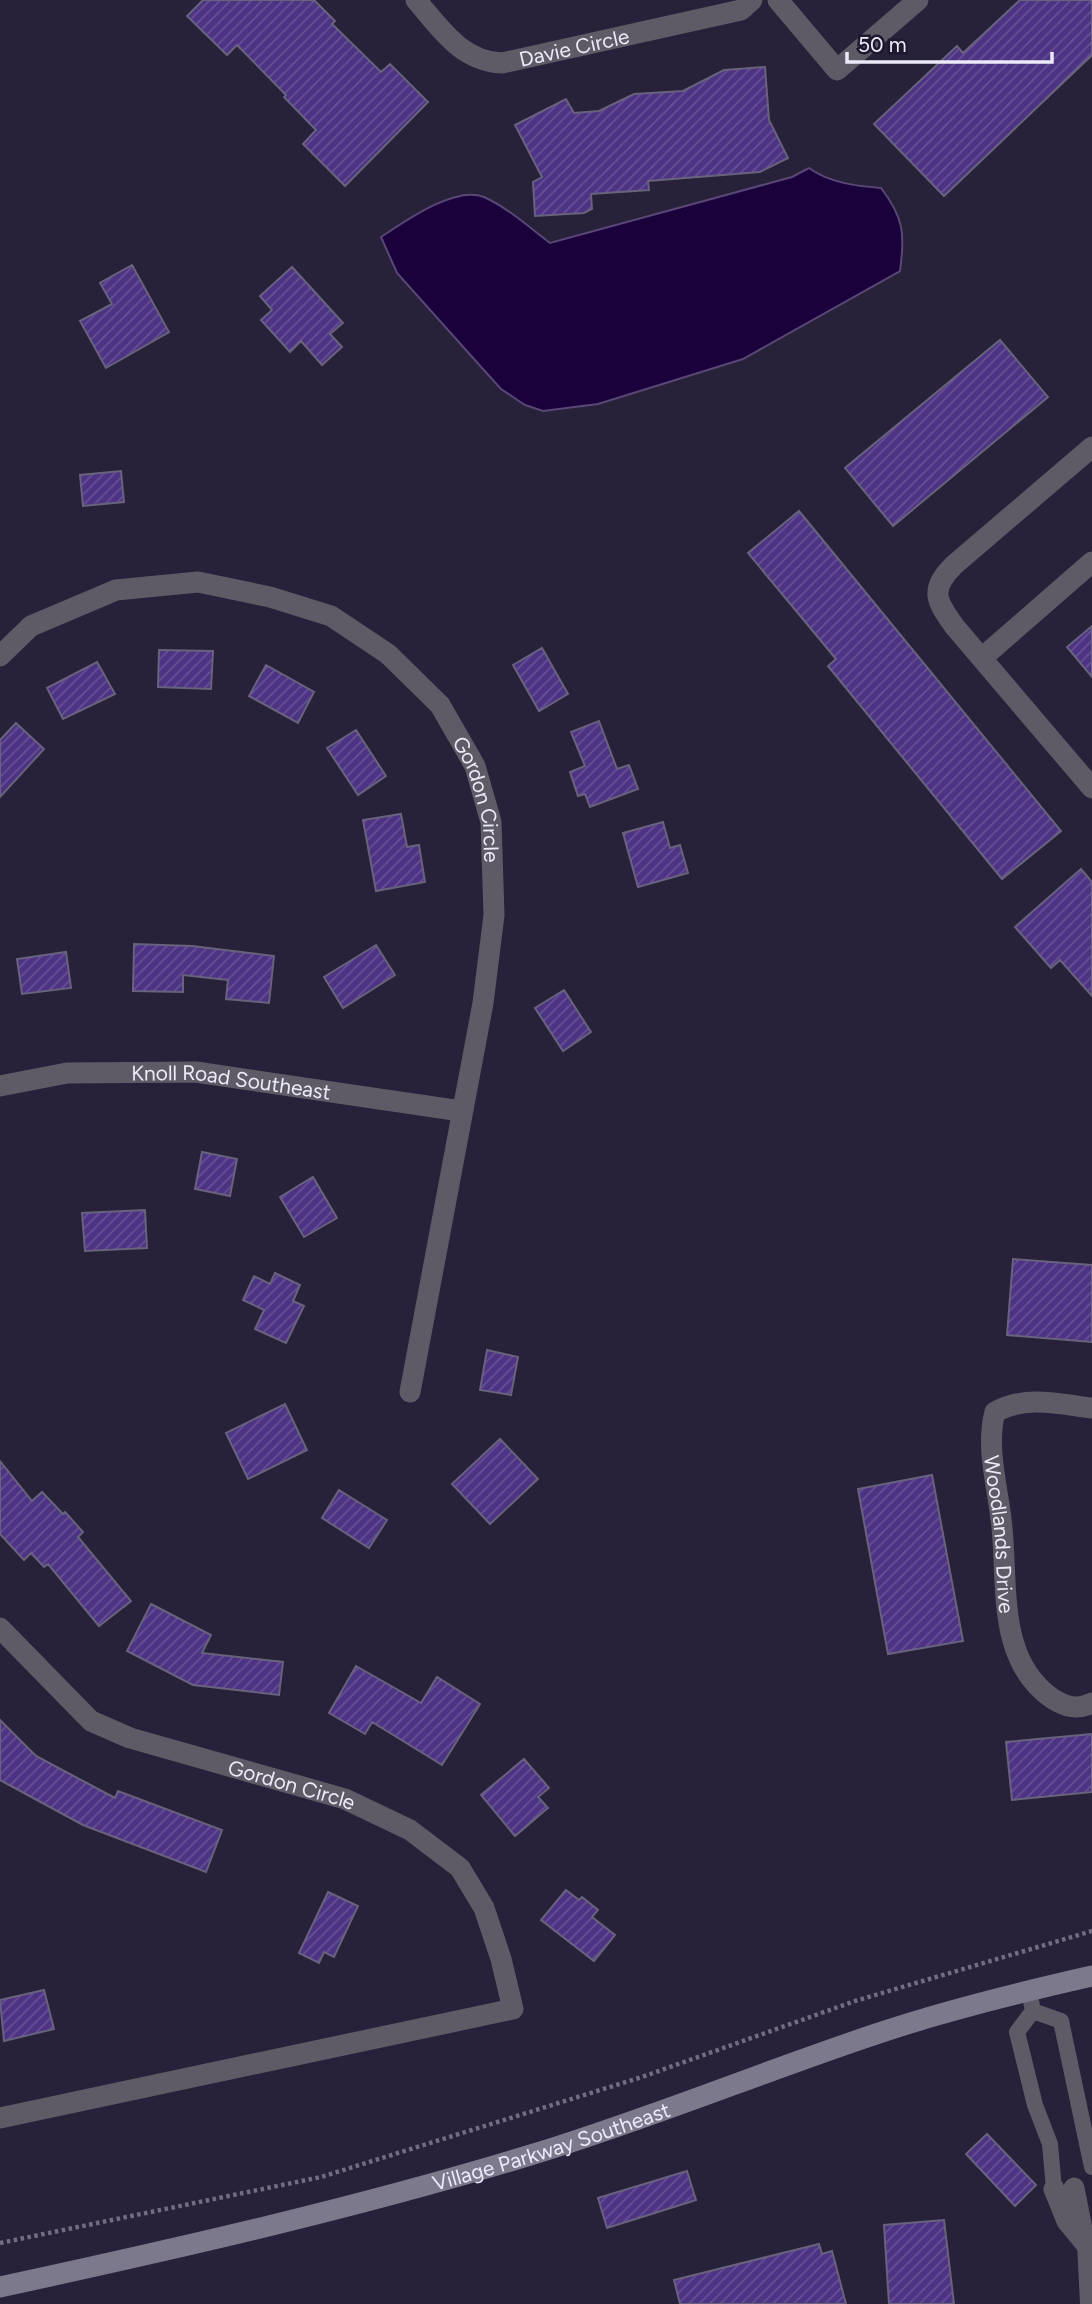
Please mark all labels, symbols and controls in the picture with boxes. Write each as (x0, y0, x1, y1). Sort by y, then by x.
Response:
scale bar (847, 21, 1052, 65)
street label: Davie Circle (517, 23, 631, 71)
text: 50 m (858, 32, 907, 57)
street label: Gordon Circle (448, 732, 505, 863)
street label: Knoll Road Southeast (131, 1060, 333, 1104)
street label: Woodlands Drive (979, 1454, 1020, 1615)
street label: Gordon Circle (225, 1754, 360, 1815)
street label: Village Parkway Southeast (429, 2097, 673, 2195)

